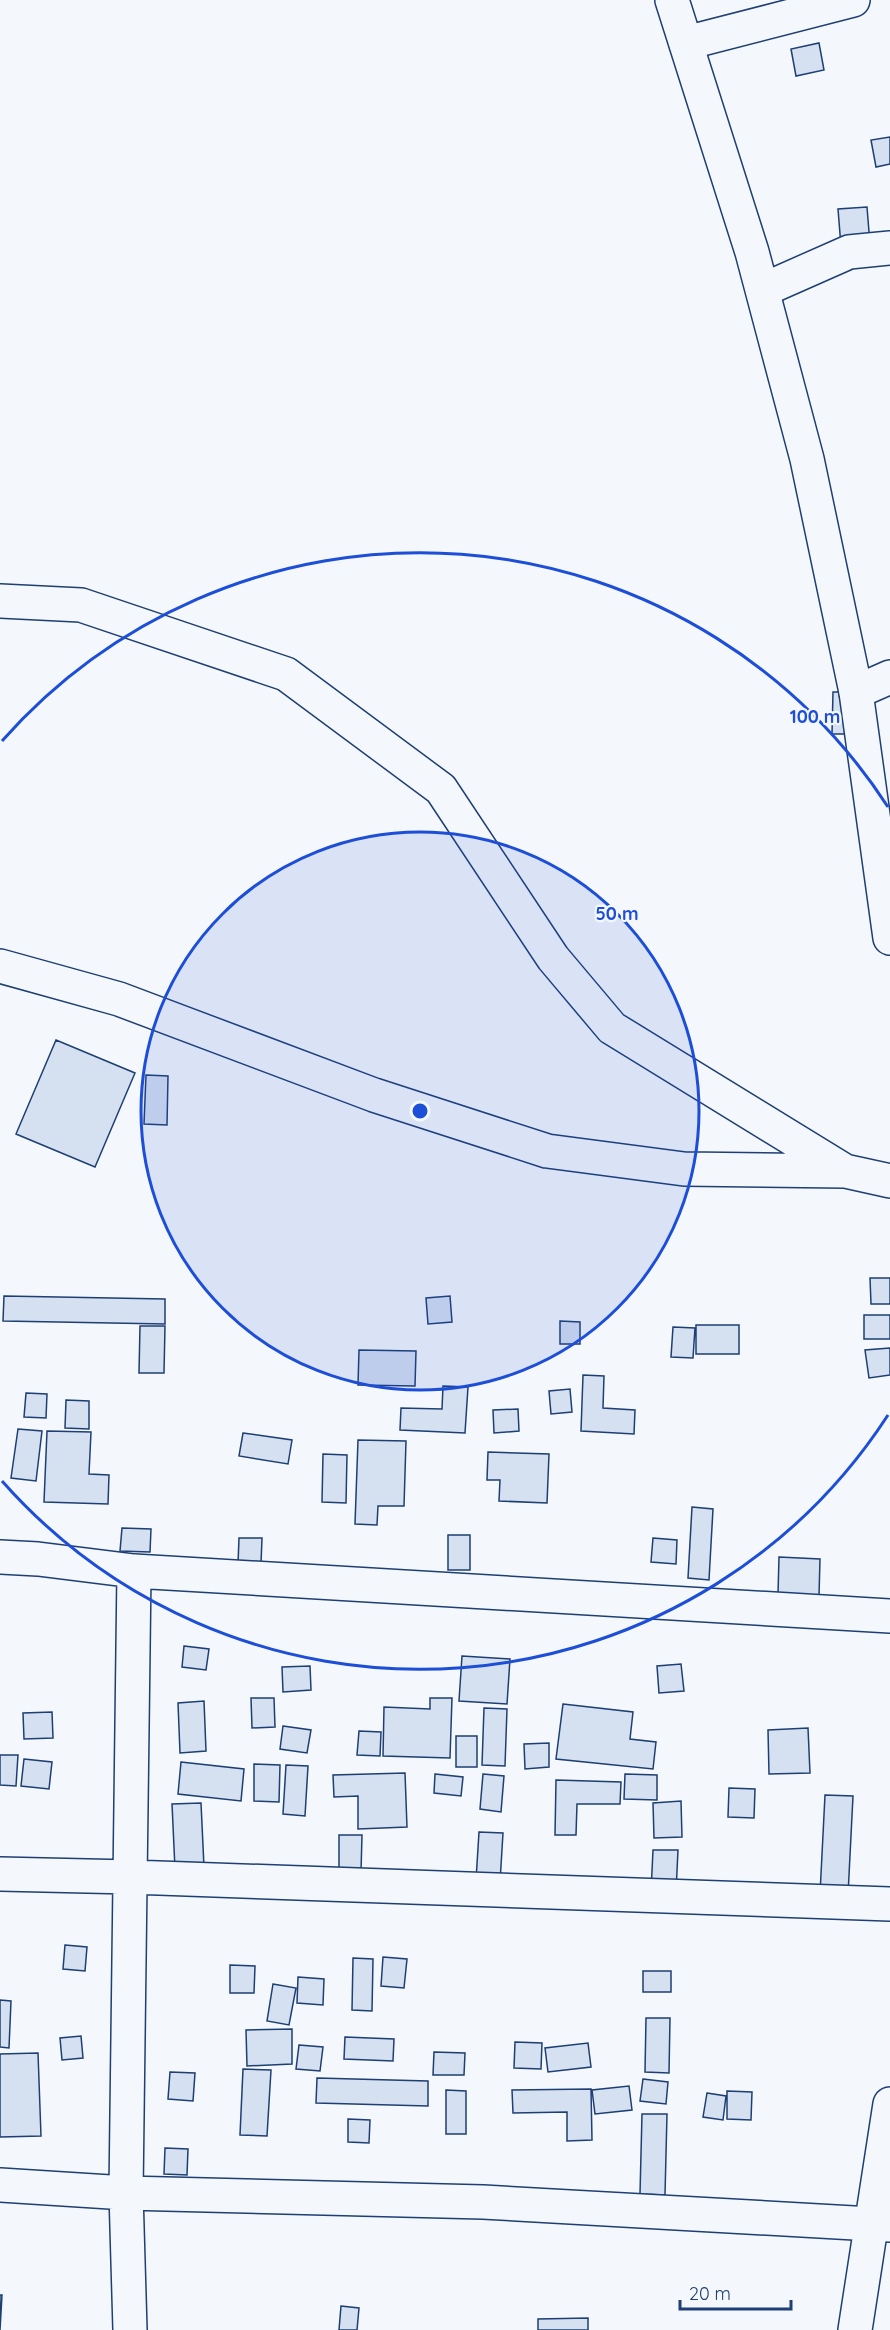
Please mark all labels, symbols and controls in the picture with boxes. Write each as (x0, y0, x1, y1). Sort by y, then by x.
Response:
text: 100 m (790, 705, 840, 728)
text: 50 m (595, 902, 639, 925)
centre of rings (410, 1101, 430, 1121)
scale bar (680, 2273, 791, 2311)
text: 20 m (689, 2282, 731, 2305)

